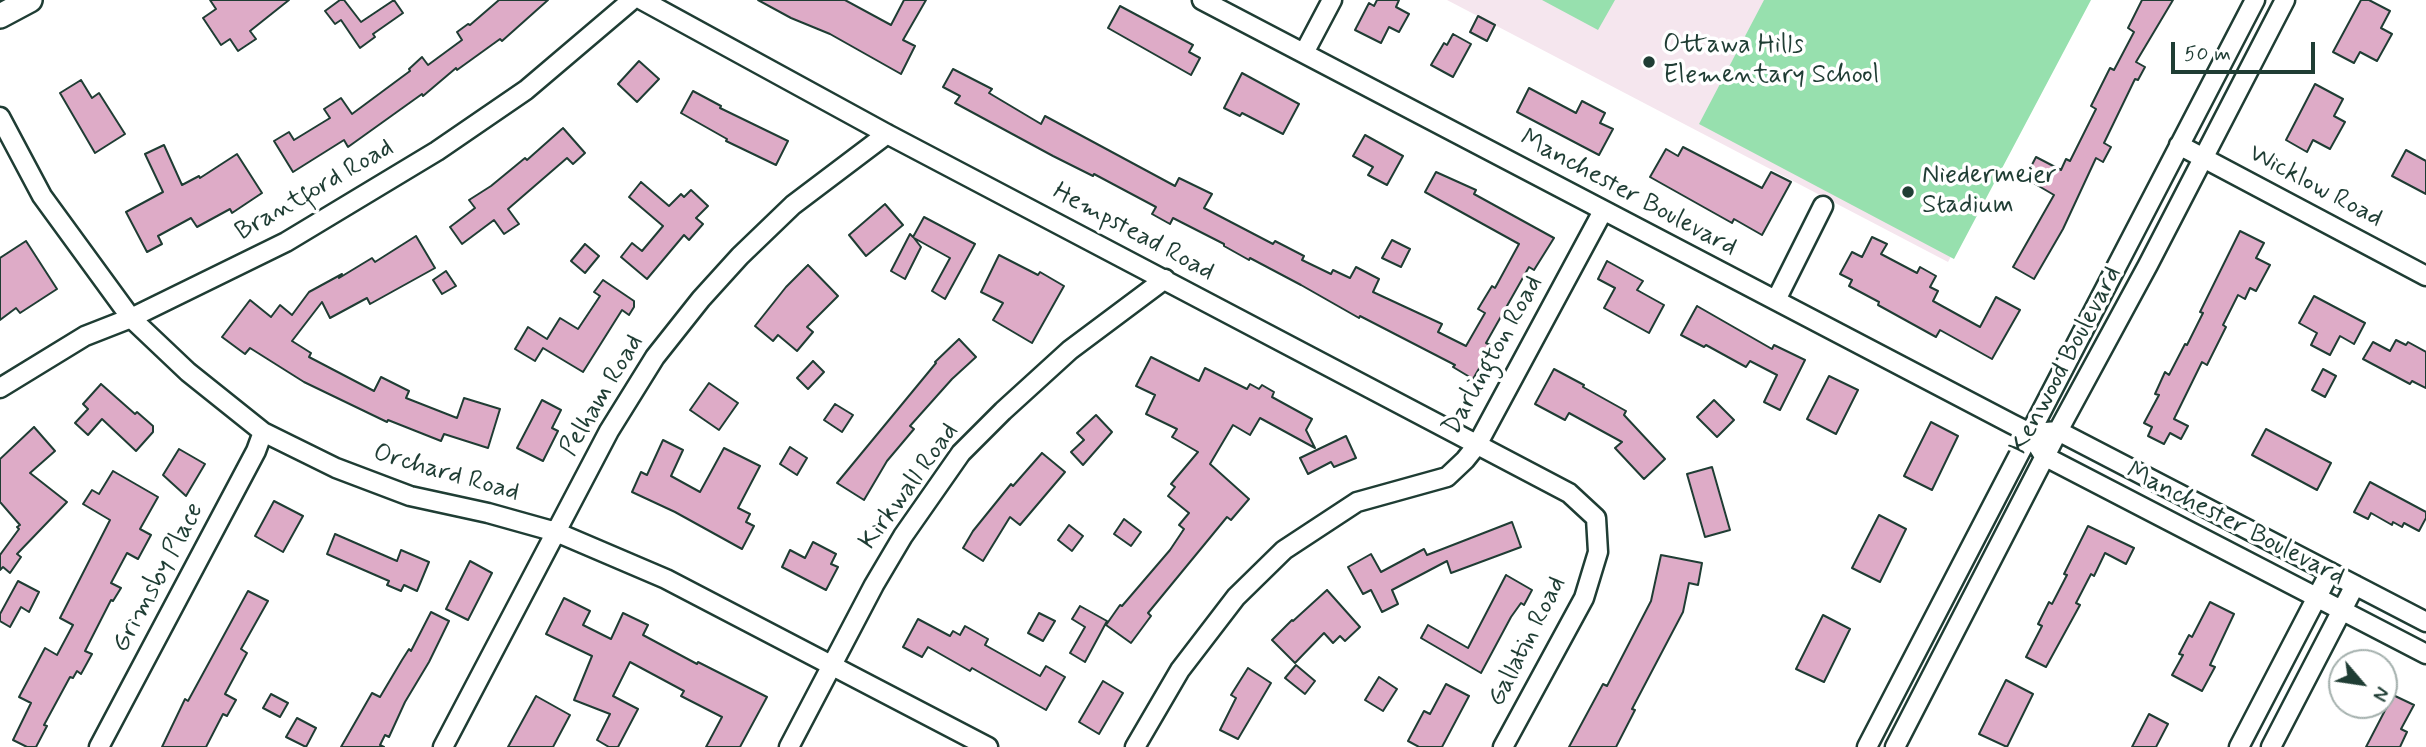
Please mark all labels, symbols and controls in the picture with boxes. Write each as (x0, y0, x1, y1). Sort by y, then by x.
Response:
scale bar (2174, 28, 2318, 72)
place label: Ottawa Hills Elementary School (1663, 31, 1879, 92)
text: 50 m (2184, 40, 2231, 68)
marker: Ottawa Hills Elementary School (1641, 54, 1657, 70)
street label: Manchester Boulevard (1514, 124, 1742, 264)
street label: Brantford Road (230, 133, 400, 249)
street label: Wicklow Road (2243, 139, 2387, 235)
place label: Niedermeier Stadium (1922, 161, 2057, 222)
street label: Hempstead Road (1047, 177, 1219, 289)
marker: Niedermeier Stadium (1900, 184, 1916, 200)
street label: Kenwood Boulevard (2004, 262, 2130, 460)
street label: Darlington Road (1437, 271, 1551, 441)
street label: Pelham Road (554, 329, 652, 463)
street label: Kirkwall Road (854, 417, 966, 557)
street label: Orchard Road (369, 438, 523, 510)
street label: Manchester Boulevard (2121, 456, 2349, 594)
street label: Grimsby Place (106, 498, 212, 658)
street label: Gallatin Road (1482, 572, 1574, 712)
north arrow (2328, 649, 2398, 719)
text: N (2366, 682, 2394, 705)

